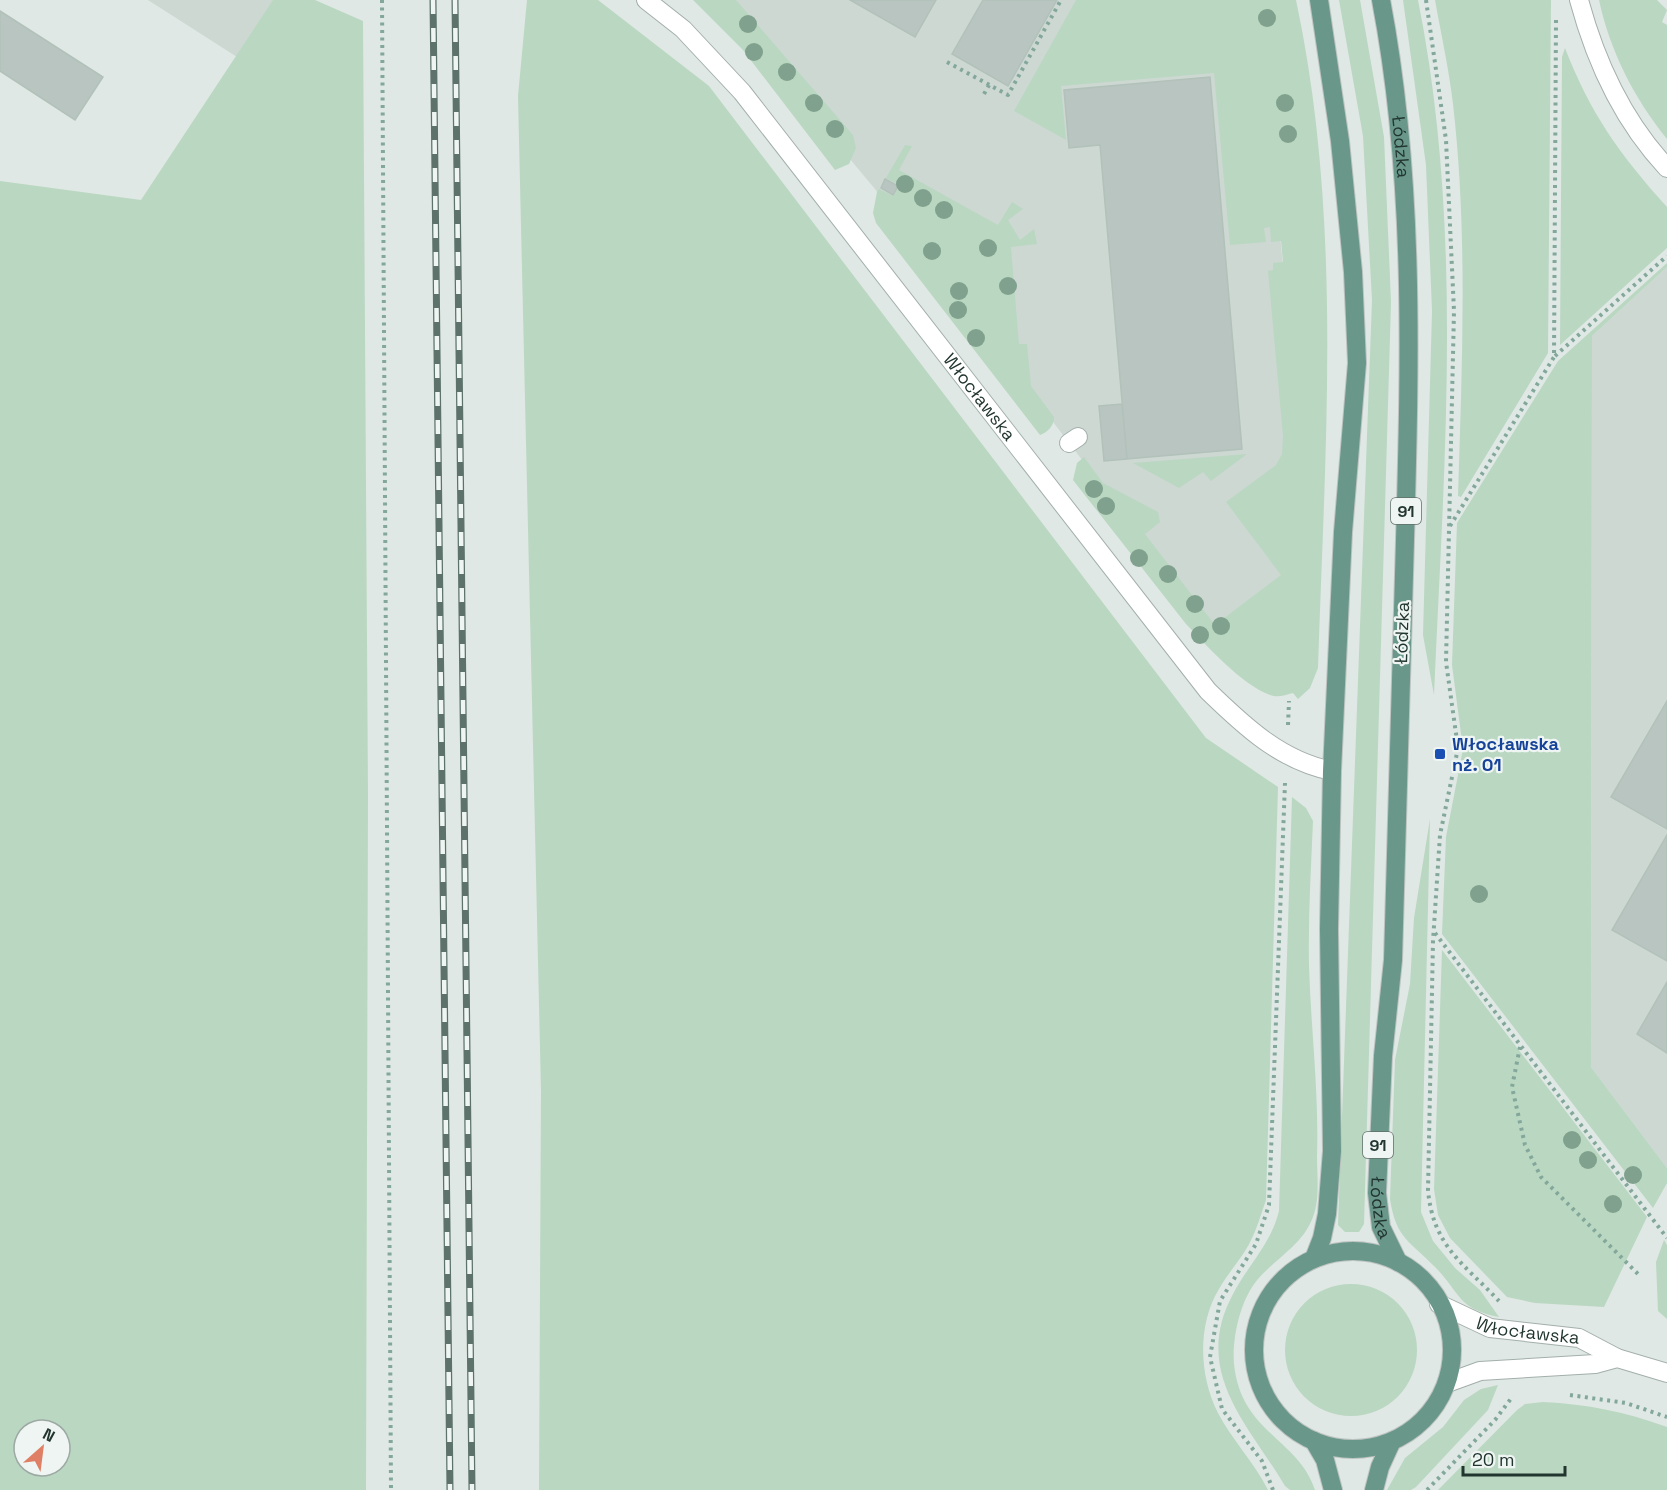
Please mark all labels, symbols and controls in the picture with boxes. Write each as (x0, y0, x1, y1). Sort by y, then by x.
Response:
street label: Łódzka (1387, 114, 1415, 179)
street label: Włocławska (939, 349, 1021, 445)
road number: 91 (1391, 498, 1421, 524)
street label: Łódzka (1389, 601, 1414, 665)
place label: Włocławska nż. 01 (1452, 732, 1560, 776)
marker: Włocławska nż. 01 (1433, 747, 1447, 761)
road number: 91 (1363, 1132, 1393, 1158)
street label: Łódzka (1366, 1176, 1397, 1242)
street label: Włocławska (1472, 1311, 1581, 1349)
north arrow (12, 1418, 72, 1478)
text: N (39, 1423, 58, 1447)
scale bar (1463, 1439, 1565, 1477)
text: 20 m (1472, 1448, 1515, 1471)

